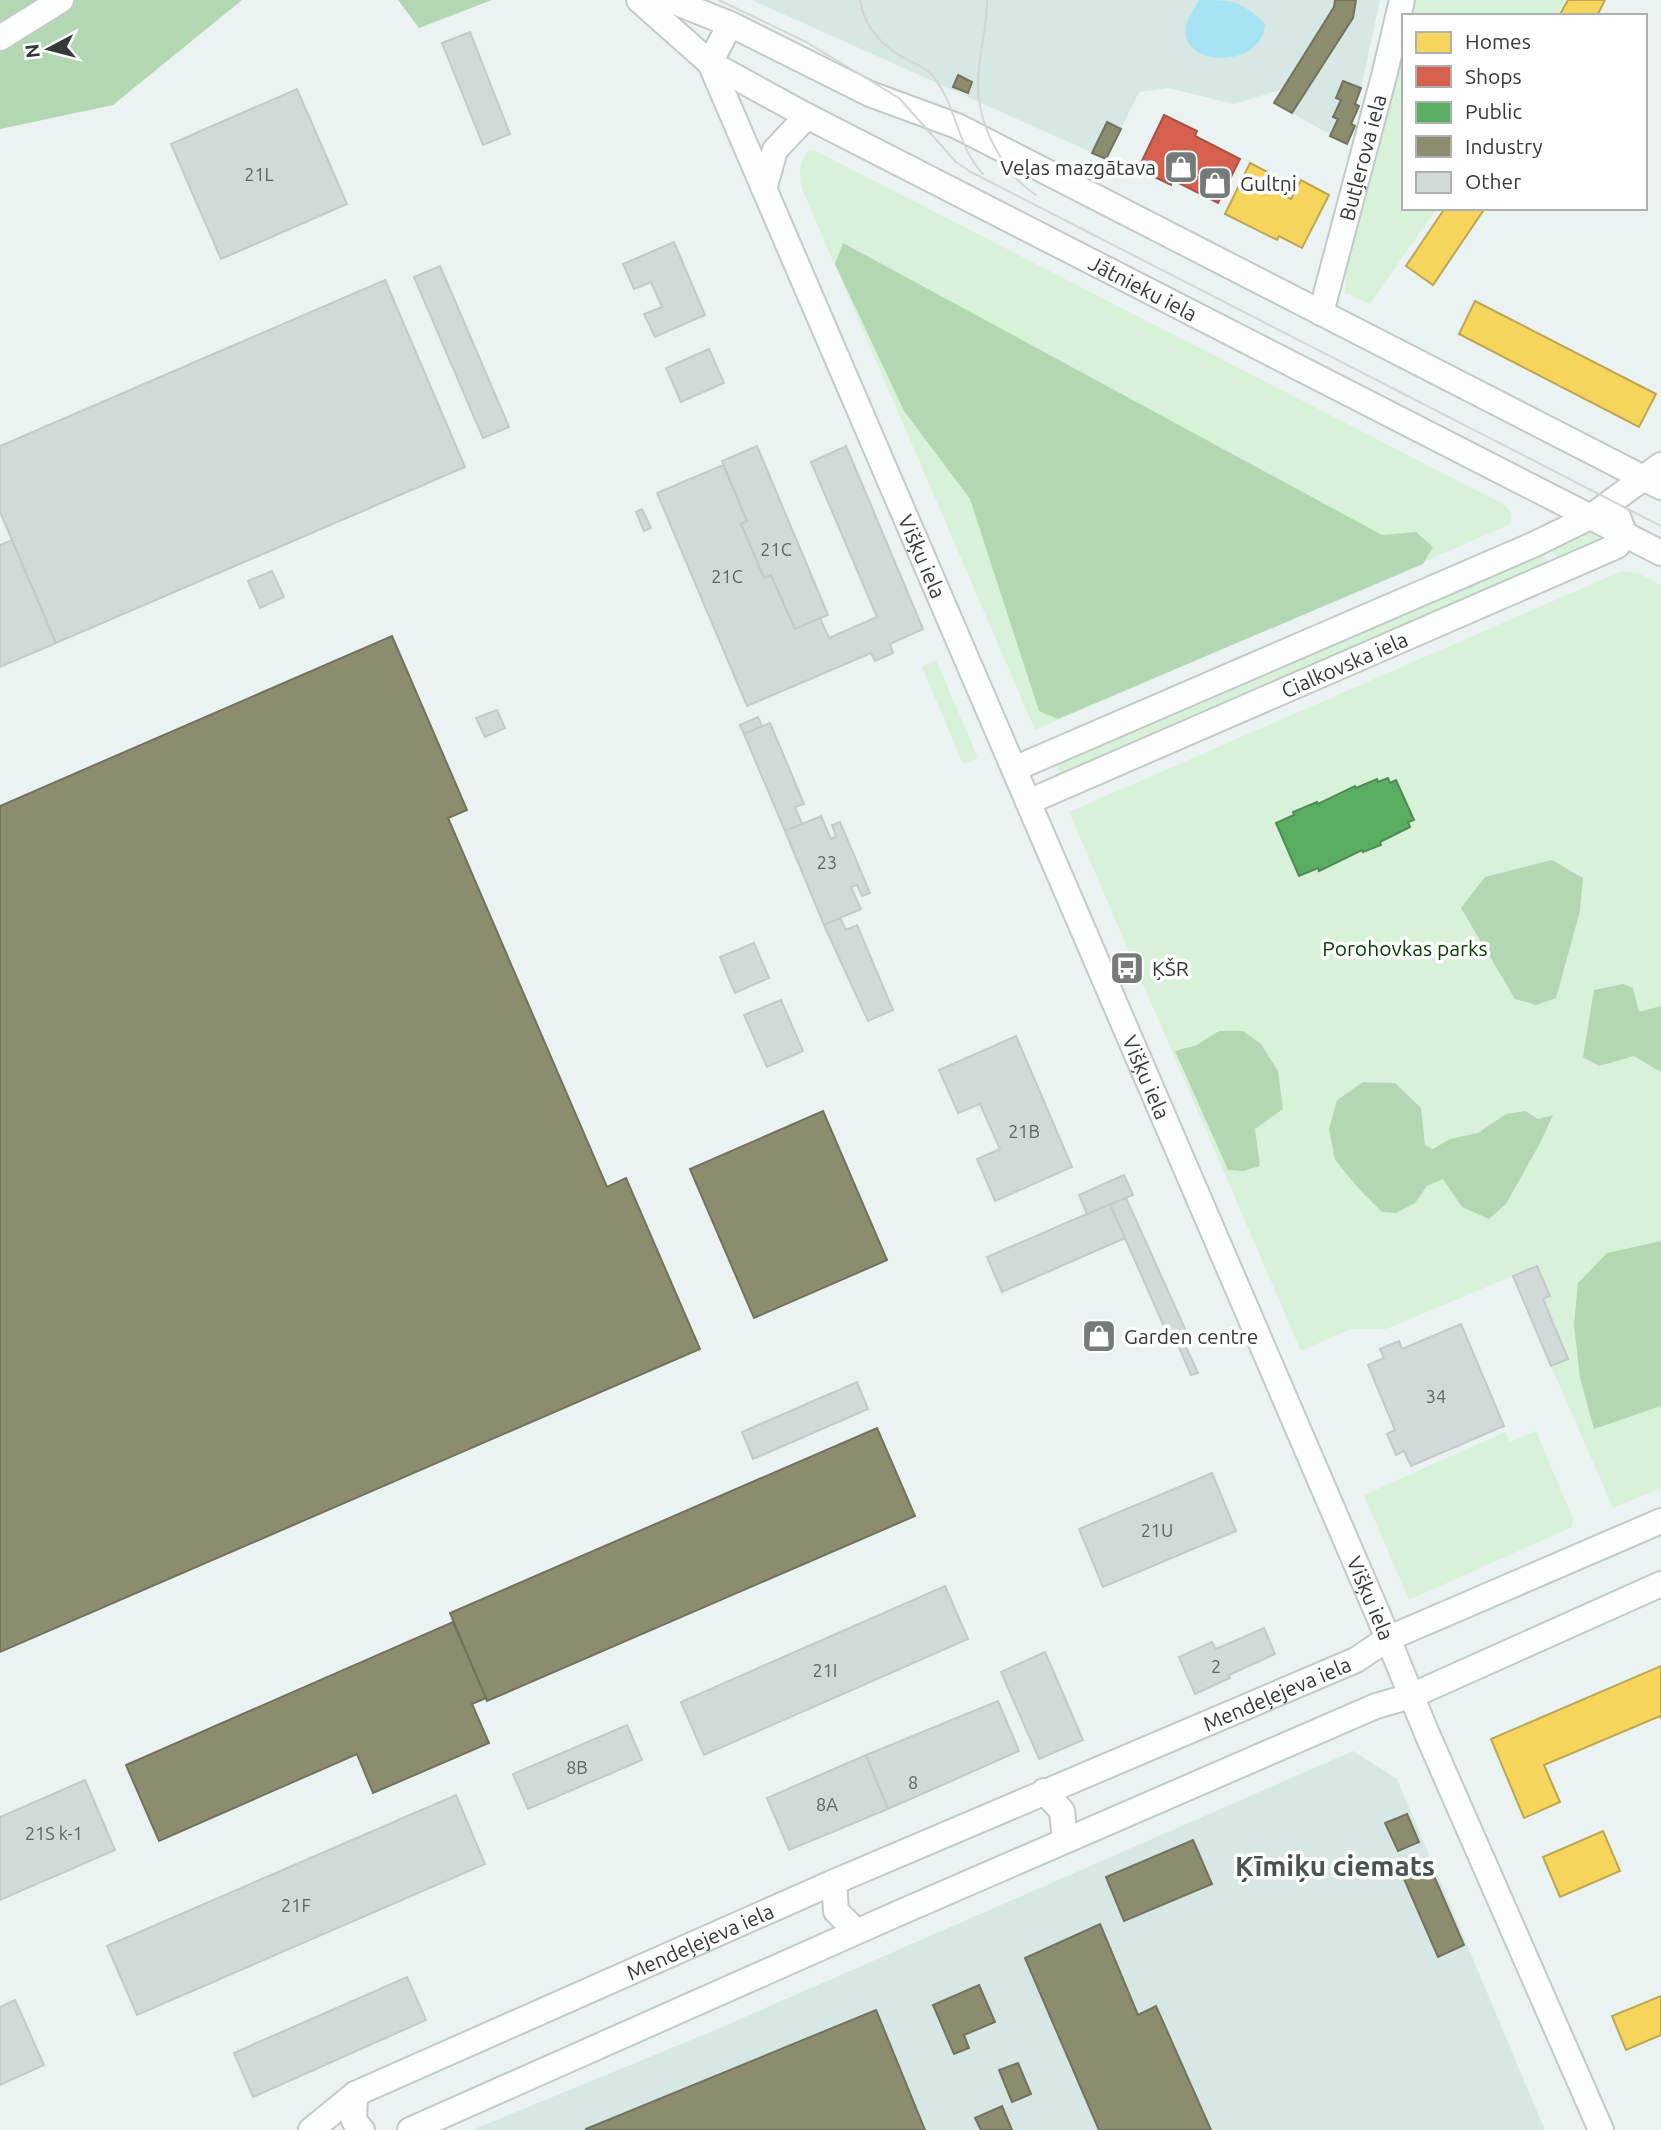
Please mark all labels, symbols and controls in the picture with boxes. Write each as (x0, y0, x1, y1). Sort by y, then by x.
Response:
north arrow (14, 14, 84, 84)
legend (1402, 14, 1647, 210)
text: Homes (1465, 29, 1531, 53)
text: N (20, 43, 44, 59)
text: Shops (1465, 64, 1522, 88)
street label: Butļerova iela (1334, 92, 1391, 223)
text: Public (1465, 99, 1522, 123)
text: Industry (1465, 134, 1543, 158)
shop icon: Veļas mazgātava (1162, 148, 1200, 186)
place label: Veļas mazgātava (1000, 155, 1156, 179)
house number: 21L (244, 164, 274, 184)
shop icon: Gultņi (1196, 164, 1234, 202)
text: Other (1465, 169, 1521, 193)
place label: Gultņi (1240, 171, 1297, 195)
street label: Jātnieku iela (1085, 250, 1201, 326)
street label: Višķu iela (894, 511, 951, 602)
house number: 21C (760, 539, 792, 559)
house number: 21C (711, 566, 743, 586)
street label: Cialkovska iela (1278, 626, 1411, 702)
house number: 23 (817, 852, 837, 872)
park label: Porohovkas parks (1322, 936, 1488, 960)
bus stop icon: ĶŠR (1108, 949, 1146, 987)
place label: ĶŠR (1152, 956, 1189, 980)
street label: Višķu iela (1118, 1032, 1175, 1123)
house number: 21B (1008, 1121, 1040, 1141)
shop icon: Garden centre (1080, 1317, 1118, 1355)
place label: Garden centre (1124, 1324, 1258, 1348)
house number: 34 (1426, 1386, 1446, 1406)
house number: 21U (1141, 1520, 1173, 1540)
street label: Višķu iela (1342, 1552, 1399, 1643)
street label: Mendeļejeva iela (1199, 1652, 1355, 1736)
house number: 2 (1211, 1656, 1221, 1676)
house number: 21I (813, 1660, 837, 1680)
house number: 8B (566, 1757, 588, 1777)
house number: 8 (908, 1772, 918, 1792)
house number: 8A (816, 1794, 838, 1814)
house number: 21S k-1 (25, 1823, 83, 1843)
district label: Ķīmiķu ciemats (1235, 1850, 1435, 1882)
house number: 21F (281, 1895, 311, 1915)
street label: Mendeļejeva iela (623, 1898, 777, 1984)

